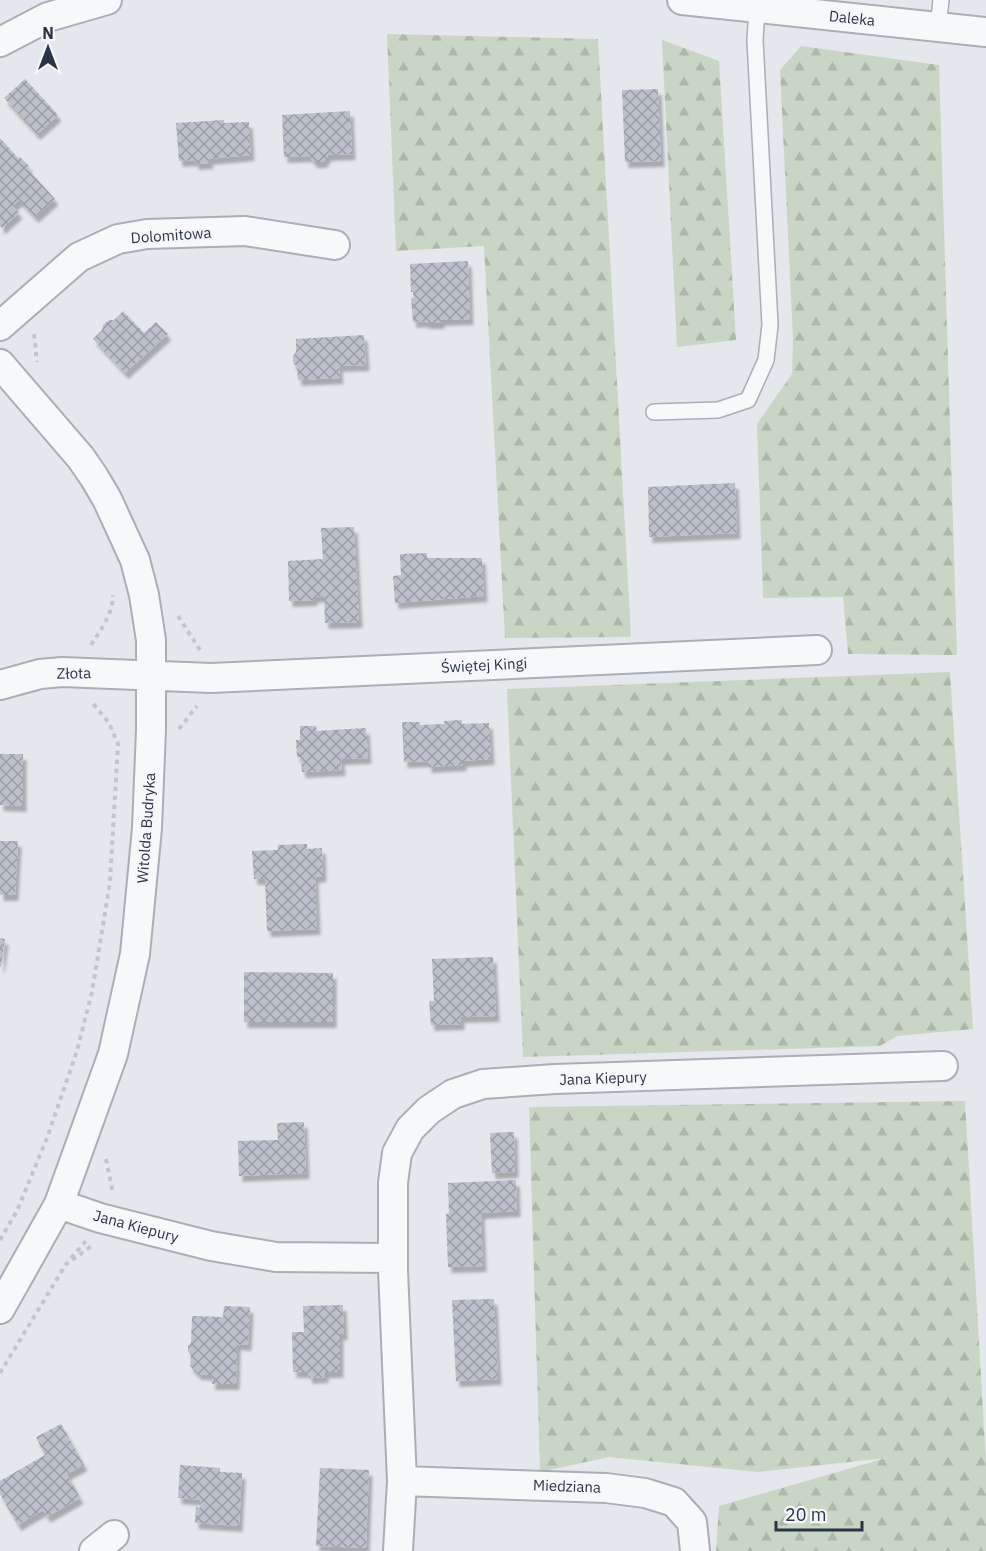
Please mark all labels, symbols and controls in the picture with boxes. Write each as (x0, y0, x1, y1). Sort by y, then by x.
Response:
street label: Daleka (828, 6, 876, 30)
north arrow (18, 18, 78, 78)
text: N (42, 23, 54, 43)
street label: Dolomitowa (130, 223, 212, 247)
street label: Świętej Kingi (440, 653, 528, 677)
street label: Złota (57, 663, 91, 683)
street label: Witolda Budryka (133, 772, 159, 884)
street label: Jana Kiepury (559, 1067, 648, 1089)
street label: Jana Kiepury (91, 1205, 181, 1247)
street label: Miedziana (533, 1475, 601, 1497)
scale bar (776, 1494, 862, 1532)
text: 20 m (785, 1503, 827, 1526)

